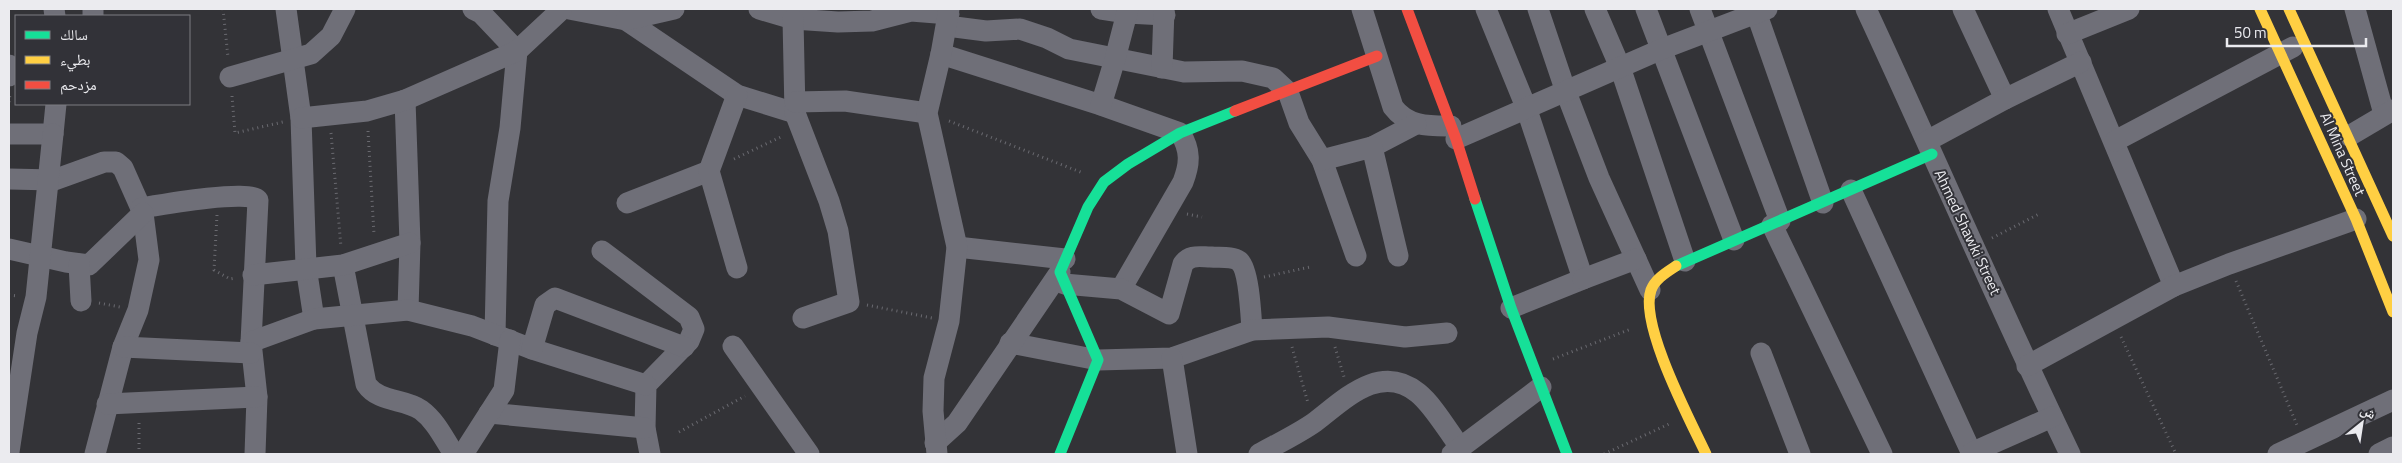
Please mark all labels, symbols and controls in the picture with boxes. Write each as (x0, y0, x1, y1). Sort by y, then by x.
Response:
legend (15, 15, 190, 105)
scale bar (2227, 15, 2366, 47)
text: 50 m (2234, 21, 2267, 44)
text: سالك (60, 23, 88, 46)
text: بطيء (60, 48, 90, 72)
text: مزدحم (60, 73, 97, 96)
street label: Al Mina Street (2314, 109, 2372, 200)
street label: Ahmed Shawki Street (1929, 166, 2007, 299)
north arrow (2337, 398, 2387, 448)
text: ش (2357, 399, 2381, 424)

